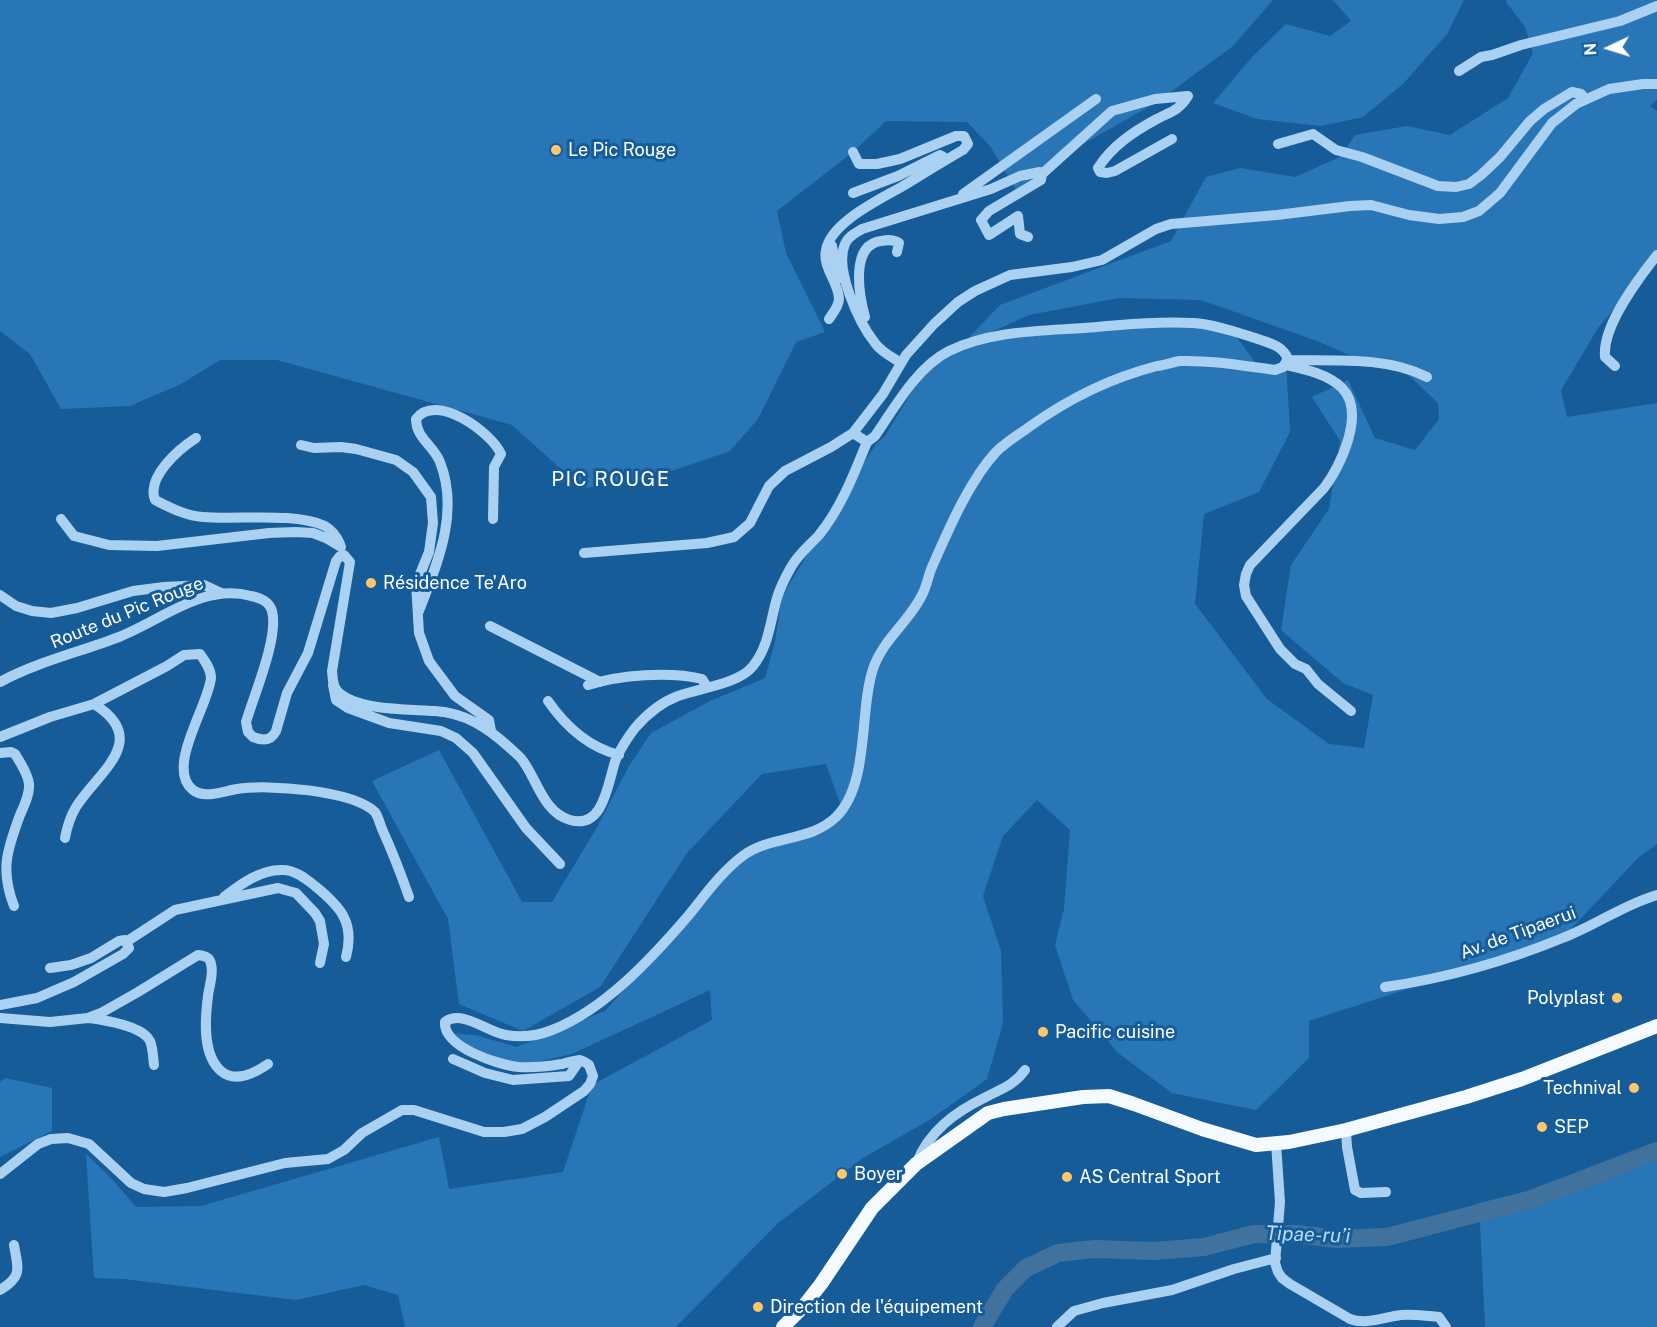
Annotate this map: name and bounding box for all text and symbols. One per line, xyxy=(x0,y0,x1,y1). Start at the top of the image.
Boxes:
north arrow xyxy=(1579,18,1639,78)
text: N xyxy=(1581,42,1600,56)
place label: Le Pic Rouge xyxy=(568,139,676,161)
marker: Le Pic Rouge xyxy=(549,143,563,157)
district label: PIC ROUGE xyxy=(551,468,671,492)
street label: Route du Pic Rouge xyxy=(47,572,207,654)
place label: Résidence Te'Aro xyxy=(383,572,527,594)
marker: Résidence Te'Aro xyxy=(364,576,378,590)
street label: Av. de Tipaerui xyxy=(1457,902,1579,964)
place label: Polyplast xyxy=(1527,987,1605,1009)
marker: Polyplast xyxy=(1610,991,1624,1005)
place label: Pacific cuisine xyxy=(1055,1021,1175,1043)
marker: Pacific cuisine xyxy=(1036,1025,1050,1039)
place label: Technival xyxy=(1543,1077,1622,1099)
marker: Technival xyxy=(1627,1081,1641,1095)
place label: SEP xyxy=(1554,1116,1589,1138)
marker: SEP xyxy=(1535,1120,1549,1134)
place label: Boyer xyxy=(854,1163,903,1185)
place label: AS Central Sport xyxy=(1079,1166,1221,1188)
marker: Boyer xyxy=(835,1167,849,1181)
marker: AS Central Sport xyxy=(1060,1170,1074,1184)
water label: Tipae-ru’i xyxy=(1265,1222,1351,1248)
place label: Direction de l'équipement xyxy=(770,1296,983,1318)
marker: Direction de l'équipement xyxy=(751,1300,765,1314)

